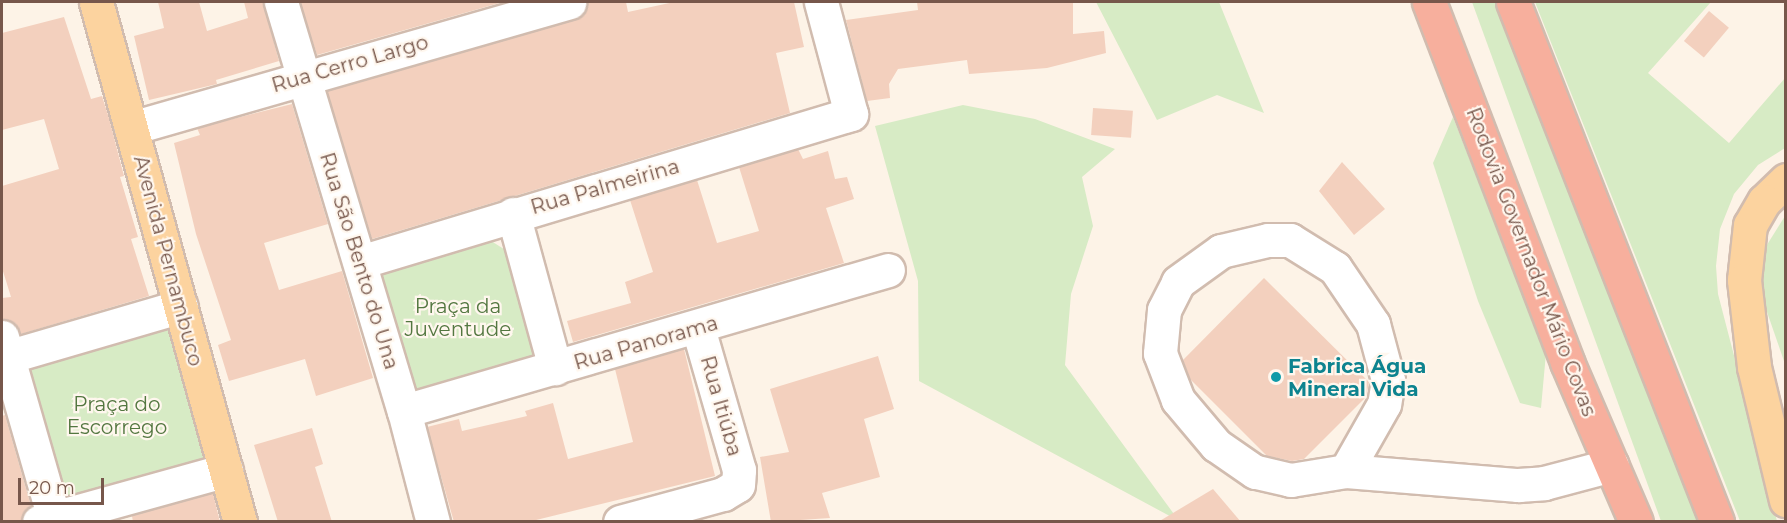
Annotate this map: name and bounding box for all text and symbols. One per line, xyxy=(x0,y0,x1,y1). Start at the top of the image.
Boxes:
street label: Rua Cerro Largo xyxy=(269,30,431,98)
street label: Rodovia Governador Mário Covas xyxy=(1461,104,1601,420)
street label: Rua São Bento do Una xyxy=(315,150,403,372)
street label: Avenida Pernambuco xyxy=(128,153,208,369)
street label: Rua Palmeirina xyxy=(528,154,682,220)
park label: Praça da Juventude xyxy=(405,294,511,341)
street label: Rua Panorama xyxy=(571,311,721,375)
street label: Rua Itiúba xyxy=(695,353,747,459)
place label: Fabrica Água Mineral Vida xyxy=(1288,354,1426,401)
marker: Fabrica Água Mineral Vida xyxy=(1269,370,1283,384)
park label: Praça do Escorrego xyxy=(67,393,167,440)
scale bar xyxy=(21,466,106,504)
text: 20 m xyxy=(29,477,75,499)

